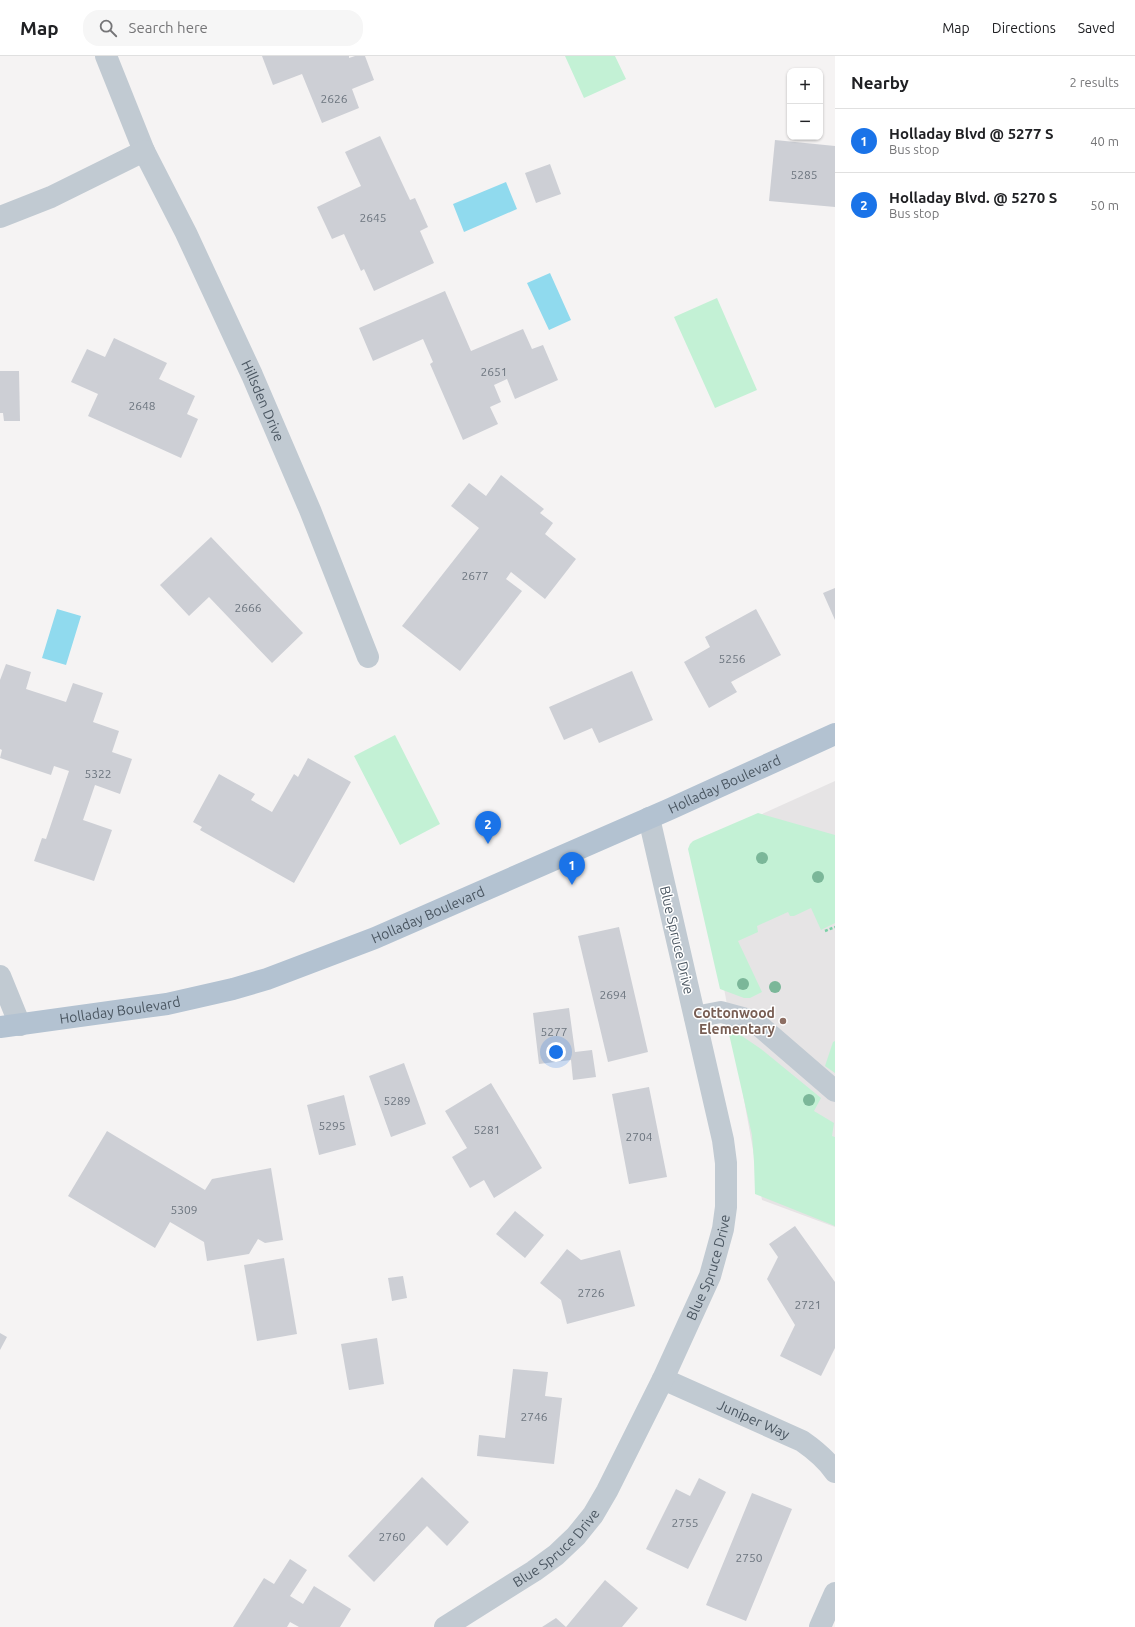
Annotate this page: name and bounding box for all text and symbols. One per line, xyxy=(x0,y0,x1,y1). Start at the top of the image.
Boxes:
search box xyxy=(83,10,363,46)
text: Map xyxy=(20,17,59,39)
icon: search xyxy=(97,17,119,39)
text: Search here xyxy=(129,19,208,36)
text: Map xyxy=(942,20,970,36)
text: Directions xyxy=(992,20,1056,36)
text: Saved xyxy=(1078,20,1115,36)
map controls xyxy=(787,68,823,140)
button: + xyxy=(787,68,823,104)
text: Nearby xyxy=(851,73,909,92)
text: 2 results xyxy=(1069,75,1119,89)
house number: 2626 xyxy=(320,92,348,105)
button: − xyxy=(787,104,823,140)
text: Holladay Blvd @ 5277 S xyxy=(889,125,1054,142)
text: 1 xyxy=(860,134,868,148)
text: 40 m xyxy=(1090,134,1119,148)
text: Bus stop xyxy=(889,142,939,156)
house number: 5285 xyxy=(790,168,818,181)
text: Holladay Blvd. @ 5270 S xyxy=(889,189,1057,206)
text: 2 xyxy=(860,198,868,212)
text: 50 m xyxy=(1090,198,1119,212)
text: Bus stop xyxy=(889,206,939,220)
house number: 2645 xyxy=(359,211,387,224)
street label: Hillsden Drive xyxy=(238,358,288,444)
house number: 2651 xyxy=(480,365,508,378)
house number: 2648 xyxy=(128,399,156,412)
house number: 2677 xyxy=(461,569,489,582)
house number: 2666 xyxy=(234,601,262,614)
house number: 5256 xyxy=(718,652,746,665)
street label: Holladay Boulevard xyxy=(666,752,783,817)
house number: 5322 xyxy=(84,767,112,780)
pin: 2 xyxy=(475,811,501,844)
pin: 1 xyxy=(559,852,585,885)
street label: Holladay Boulevard xyxy=(369,883,487,947)
street label: Blue Spruce Drive xyxy=(657,884,697,996)
house number: 2694 xyxy=(599,988,627,1001)
street label: Holladay Boulevard xyxy=(58,993,182,1027)
place label: Cottonwood Elementary xyxy=(693,1005,776,1037)
marker: Cottonwood Elementary xyxy=(778,1016,788,1026)
house number: 5277 xyxy=(540,1025,568,1038)
your location xyxy=(546,1042,566,1062)
house number: 5289 xyxy=(383,1094,411,1107)
house number: 5295 xyxy=(318,1119,346,1132)
house number: 5281 xyxy=(473,1123,501,1136)
house number: 2704 xyxy=(625,1130,653,1143)
house number: 5309 xyxy=(170,1203,198,1216)
street label: Blue Spruce Drive xyxy=(683,1214,733,1323)
house number: 2726 xyxy=(577,1286,605,1299)
house number: 2721 xyxy=(794,1298,822,1311)
street label: Juniper Way xyxy=(715,1396,792,1442)
house number: 2746 xyxy=(520,1410,548,1423)
street label: Blue Spruce Drive xyxy=(510,1506,603,1590)
house number: 2755 xyxy=(671,1516,699,1529)
house number: 2760 xyxy=(378,1530,406,1543)
house number: 2750 xyxy=(735,1551,763,1564)

